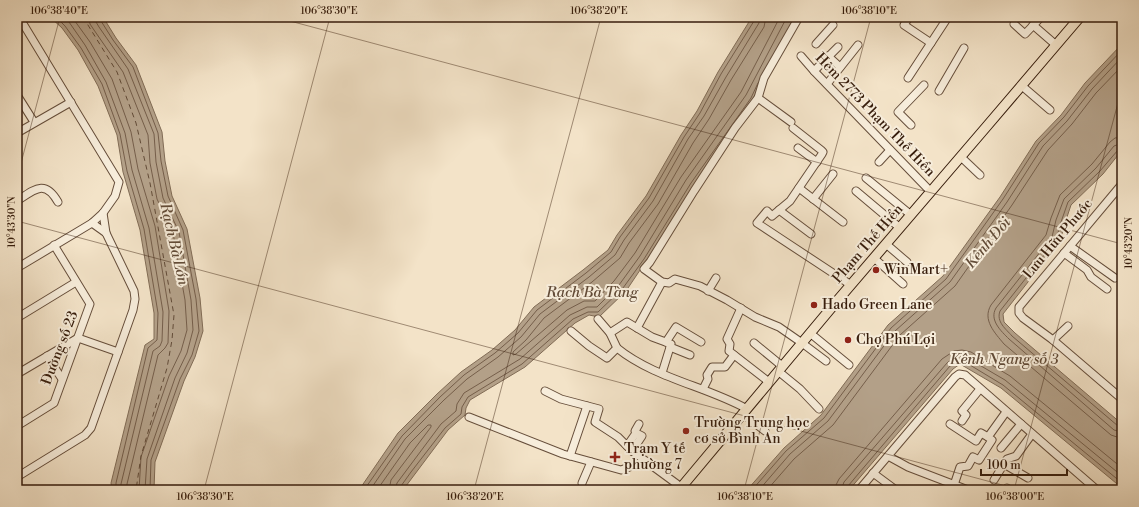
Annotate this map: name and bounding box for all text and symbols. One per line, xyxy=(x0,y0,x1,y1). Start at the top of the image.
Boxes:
text: 106°38'40"E xyxy=(30,5,88,17)
text: 106°38'30"E xyxy=(300,5,358,17)
text: 106°38'20"E xyxy=(570,5,628,17)
text: 106°38'10"E xyxy=(841,5,897,17)
street label: Hẻm 2773 Phạm Thế Hiển xyxy=(811,49,939,181)
street label: Lưu Hữu Phước xyxy=(1019,195,1097,283)
text: 10°43'30"N xyxy=(6,196,18,248)
water label: Rạch Bà Lớn xyxy=(155,200,193,288)
street label: Phạm Thế Hiển xyxy=(829,200,908,287)
water label: Kênh Đôi xyxy=(961,213,1015,273)
text: 10°43'20"N xyxy=(1123,217,1135,269)
place label: WinMart+ xyxy=(883,261,948,279)
marker: WinMart+ xyxy=(871,265,881,275)
water label: Rạch Bà Tàng xyxy=(545,283,639,302)
place label: Hado Green Lane xyxy=(822,296,932,314)
marker: Hado Green Lane xyxy=(809,300,819,310)
street label: Đường số 23 xyxy=(38,308,82,388)
place label: Chợ Phú Lợi xyxy=(856,331,936,349)
marker: Chợ Phú Lợi xyxy=(843,335,853,345)
water label: Kênh Ngang số 3 xyxy=(950,350,1059,369)
place label: Trường Trung học cơ sở Bình An xyxy=(694,414,809,448)
marker: Trường Trung học cơ sở Bình An xyxy=(681,426,691,436)
place label: Trạm Y tế phường 7 xyxy=(624,440,685,474)
marker: Trạm Y tế phường 7 xyxy=(609,451,621,463)
scale bar xyxy=(981,451,1067,477)
text: 100 m xyxy=(987,458,1021,473)
text: 106°38'30"E xyxy=(176,491,234,503)
text: 106°38'20"E xyxy=(446,491,504,503)
text: 106°38'10"E xyxy=(717,491,773,503)
text: 106°38'00"E xyxy=(986,491,1044,503)

